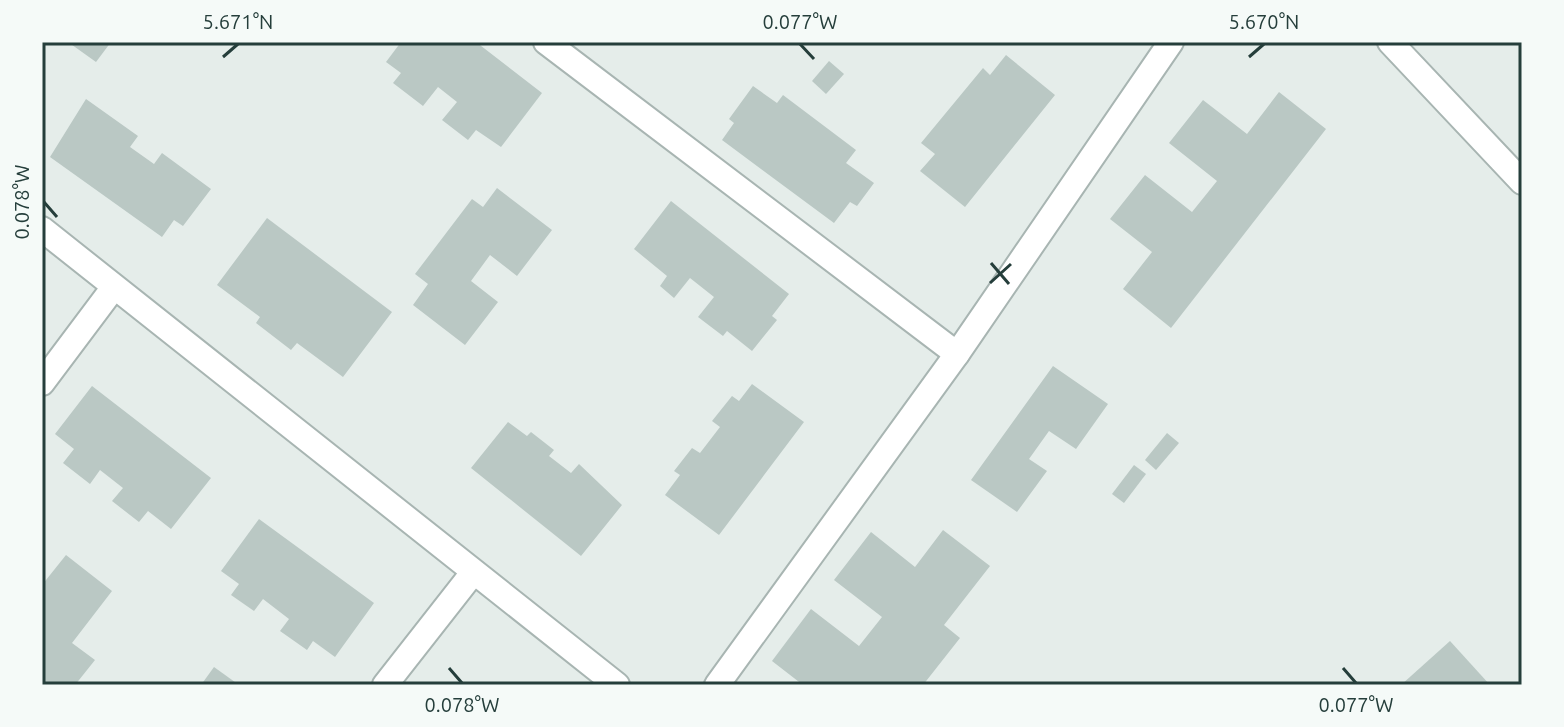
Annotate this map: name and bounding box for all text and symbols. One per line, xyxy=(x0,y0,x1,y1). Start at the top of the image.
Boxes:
text: 5.671°N xyxy=(203,10,273,33)
text: 0.077°W xyxy=(763,10,837,33)
text: 5.670°N xyxy=(1229,10,1299,33)
text: 0.078°W xyxy=(10,165,33,239)
text: 0.078°W xyxy=(425,693,499,716)
text: 0.077°W xyxy=(1319,693,1393,716)

